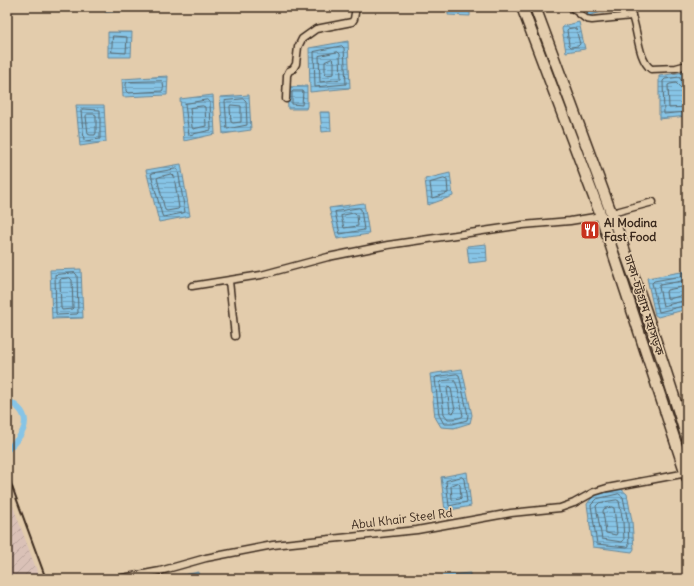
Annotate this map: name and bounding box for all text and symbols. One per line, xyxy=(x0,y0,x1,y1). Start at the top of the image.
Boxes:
place label: Al Modina Fast Food xyxy=(604,215,657,244)
restaurant icon: Al Modina Fast Food xyxy=(579,219,601,241)
street label: ঢাকা-চট্টগ্রাম মহাসড়ক xyxy=(621,251,668,358)
street label: Abul Khair Steel Rd xyxy=(350,505,453,532)

